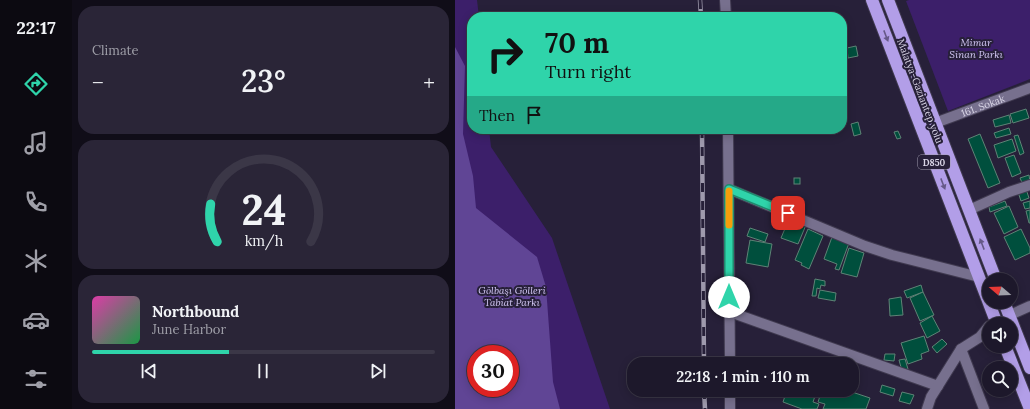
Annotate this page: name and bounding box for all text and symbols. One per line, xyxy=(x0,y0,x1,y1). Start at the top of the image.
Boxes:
text: 22:17 xyxy=(16,16,56,39)
text: 70 m xyxy=(545,25,609,61)
icon: right xyxy=(479,28,531,80)
one-way arrow xyxy=(883,31,889,43)
park label: Mimar Sinan Parkı xyxy=(949,36,1004,61)
street label: Malatya-Gaziantep yolu xyxy=(894,37,946,145)
text: Climate xyxy=(92,42,139,59)
text: Turn right xyxy=(545,60,631,83)
text: 23° xyxy=(241,62,286,100)
text: − xyxy=(92,68,104,96)
text: + xyxy=(423,68,435,96)
icon: directions xyxy=(22,70,50,98)
street label: 161. Sokak xyxy=(959,91,1007,119)
icon: arrive xyxy=(523,104,545,126)
text: Then xyxy=(479,106,515,125)
icon: music xyxy=(22,129,50,157)
road number: D850 xyxy=(918,155,950,169)
one-way arrow xyxy=(940,178,946,190)
text: 24 xyxy=(241,183,286,236)
icon: phone xyxy=(22,188,50,216)
pin xyxy=(771,196,805,230)
icon: arrive xyxy=(777,202,799,224)
text: km/h xyxy=(244,232,283,251)
one-way arrow xyxy=(978,237,984,249)
icon: climate xyxy=(22,247,50,275)
north arrow xyxy=(982,273,1018,309)
map controls xyxy=(982,273,1018,397)
position arrow xyxy=(708,276,750,318)
park label: Gölbaşı Gölleri Tabiat Parkı xyxy=(478,284,546,309)
text: Northbound xyxy=(152,302,239,321)
icon: car xyxy=(22,306,50,334)
button: sound xyxy=(982,317,1018,353)
text: June Harbor xyxy=(152,321,226,338)
speed limit sign: 30 xyxy=(467,345,519,397)
icon: previous xyxy=(138,360,160,382)
icon: pause xyxy=(252,360,274,382)
icon: next xyxy=(367,360,389,382)
button: search xyxy=(982,361,1018,397)
icon: filters xyxy=(22,365,50,393)
text: 22:18 · 1 min · 110 m xyxy=(676,367,810,386)

